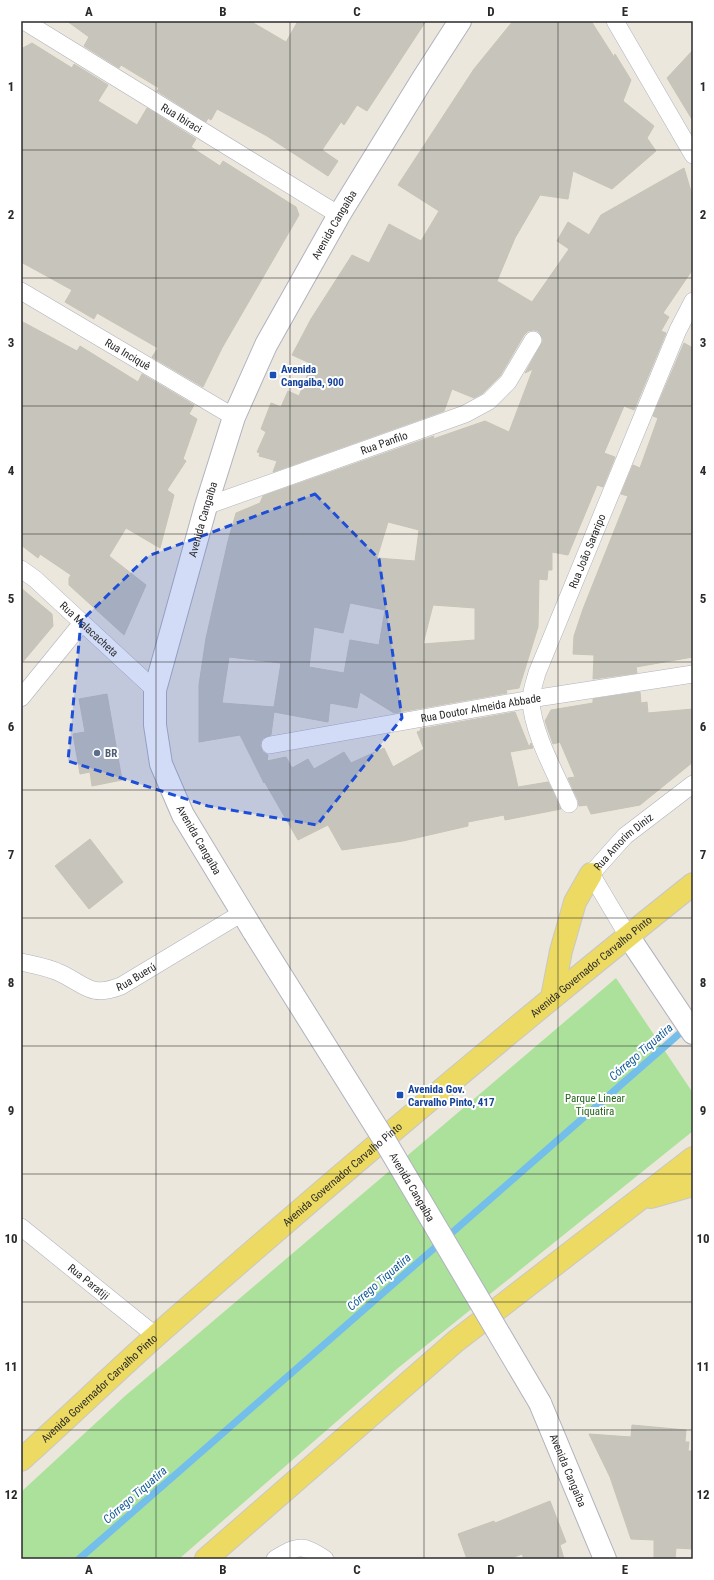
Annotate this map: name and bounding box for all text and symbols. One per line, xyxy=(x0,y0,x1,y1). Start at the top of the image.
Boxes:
text: A xyxy=(85,4,93,19)
text: B xyxy=(219,4,227,19)
text: C xyxy=(353,4,361,19)
text: D xyxy=(487,4,495,19)
text: E xyxy=(622,4,629,19)
text: 1 xyxy=(8,79,14,94)
text: 1 xyxy=(700,79,706,94)
street label: Rua Ibiraci xyxy=(158,101,204,136)
street label: Avenida Cangaíba xyxy=(309,188,360,262)
text: 2 xyxy=(8,207,15,222)
text: 2 xyxy=(700,207,707,222)
text: 3 xyxy=(8,335,14,350)
text: 3 xyxy=(700,335,706,350)
street label: Rua Inciquê xyxy=(102,336,153,373)
place label: Avenida Cangaiba, 900 xyxy=(281,363,344,389)
marker: Avenida Cangaiba, 900 xyxy=(268,370,278,380)
street label: Rua Panfilo xyxy=(359,429,410,458)
text: 4 xyxy=(8,463,15,478)
text: 4 xyxy=(700,463,707,478)
street label: Avenida Cangaíba xyxy=(186,480,220,559)
street label: Rua João Sararipo xyxy=(566,512,609,590)
text: 5 xyxy=(8,591,15,606)
text: 5 xyxy=(700,591,707,606)
street label: Rua Malacacheta xyxy=(57,599,121,660)
street label: Rua Doutor Almeida Abbade xyxy=(420,692,542,725)
text: 6 xyxy=(8,719,15,734)
text: 6 xyxy=(700,719,707,734)
place label: BR xyxy=(105,747,117,760)
marker: BR xyxy=(92,748,102,758)
street label: Avenida Cangaíba xyxy=(173,803,224,877)
street label: Rua Amorim Diniz xyxy=(591,811,656,873)
text: 7 xyxy=(8,847,15,862)
text: 7 xyxy=(700,847,707,862)
street label: Avenida Governador Carvalho Pinto xyxy=(528,913,655,1020)
street label: Rua Buerú xyxy=(114,960,159,994)
text: 8 xyxy=(8,975,14,990)
text: 8 xyxy=(700,975,706,990)
water label: Córrego Tiquatira xyxy=(606,1021,676,1083)
place label: Avenida Gov. Carvalho Pinto, 417 xyxy=(408,1083,495,1109)
marker: Avenida Gov. Carvalho Pinto, 417 xyxy=(395,1090,405,1100)
park label: Parque Linear Tiquatira xyxy=(565,1092,626,1118)
text: 9 xyxy=(8,1103,14,1118)
text: 9 xyxy=(700,1103,706,1118)
street label: Avenida Governador Carvalho Pinto xyxy=(280,1120,405,1229)
street label: Avenida Cangaíba xyxy=(386,1150,437,1224)
text: 10 xyxy=(4,1231,18,1246)
text: 10 xyxy=(696,1231,710,1246)
water label: Córrego Tiquatira xyxy=(344,1251,414,1313)
street label: Rua Paratiji xyxy=(65,1261,112,1303)
street label: Avenida Governador Carvalho Pinto xyxy=(39,1332,160,1445)
text: 11 xyxy=(4,1359,18,1374)
text: 11 xyxy=(696,1359,710,1374)
street label: Avenida Cangaíba xyxy=(547,1432,589,1509)
water label: Córrego Tiquatira xyxy=(100,1464,170,1526)
text: 12 xyxy=(4,1487,18,1502)
text: 12 xyxy=(696,1487,710,1502)
text: A xyxy=(85,1562,93,1577)
text: B xyxy=(219,1562,227,1577)
text: C xyxy=(353,1562,361,1577)
text: D xyxy=(487,1562,495,1577)
text: E xyxy=(622,1562,629,1577)

